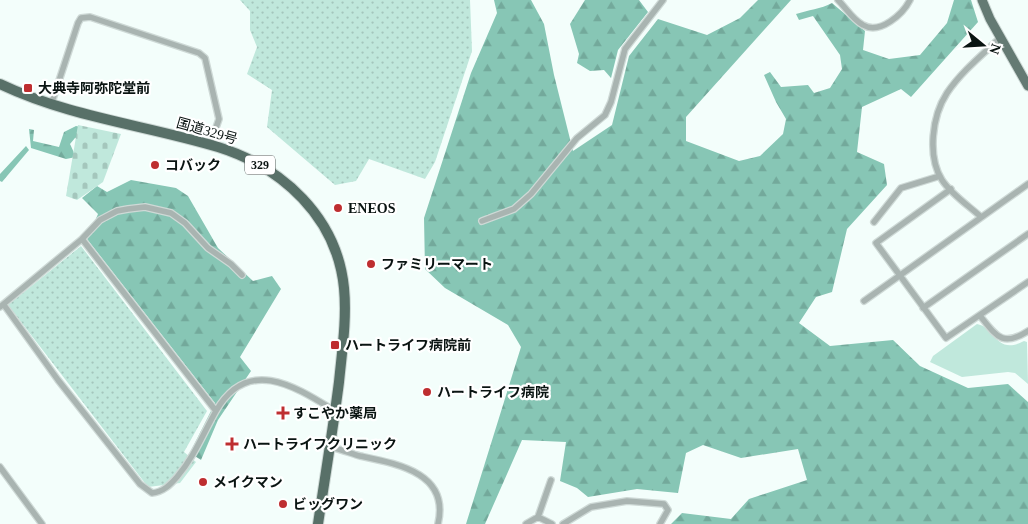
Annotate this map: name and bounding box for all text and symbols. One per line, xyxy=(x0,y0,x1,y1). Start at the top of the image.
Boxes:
north arrow xyxy=(958,20,1008,70)
text: N xyxy=(986,42,1004,56)
place label: 大典寺阿弥陀堂前 xyxy=(38,80,150,96)
marker: 大典寺阿弥陀堂前 xyxy=(22,82,34,94)
street label: 国道329号 xyxy=(175,115,239,147)
road number: 329 xyxy=(245,156,275,174)
place label: コバック xyxy=(165,158,221,173)
marker: コバック xyxy=(149,159,161,171)
place label: ENEOS xyxy=(348,201,396,216)
marker: ENEOS xyxy=(332,202,344,214)
place label: ファミリーマート xyxy=(381,257,493,272)
marker: ファミリーマート xyxy=(365,258,377,270)
place label: ハートライフ病院前 xyxy=(345,337,471,353)
marker: ハートライフ病院前 xyxy=(329,339,341,351)
place label: ハートライフ病院 xyxy=(437,385,549,400)
marker: ハートライフ病院 xyxy=(421,386,433,398)
place label: すこやか薬局 xyxy=(293,406,377,421)
marker: すこやか薬局 xyxy=(277,407,289,419)
marker: ハートライフクリニック xyxy=(225,437,239,451)
place label: ハートライフクリニック xyxy=(243,437,397,452)
place label: メイクマン xyxy=(213,475,283,490)
marker: メイクマン xyxy=(197,476,209,488)
place label: ビッグワン xyxy=(293,496,363,512)
marker: ビッグワン xyxy=(277,498,289,510)

